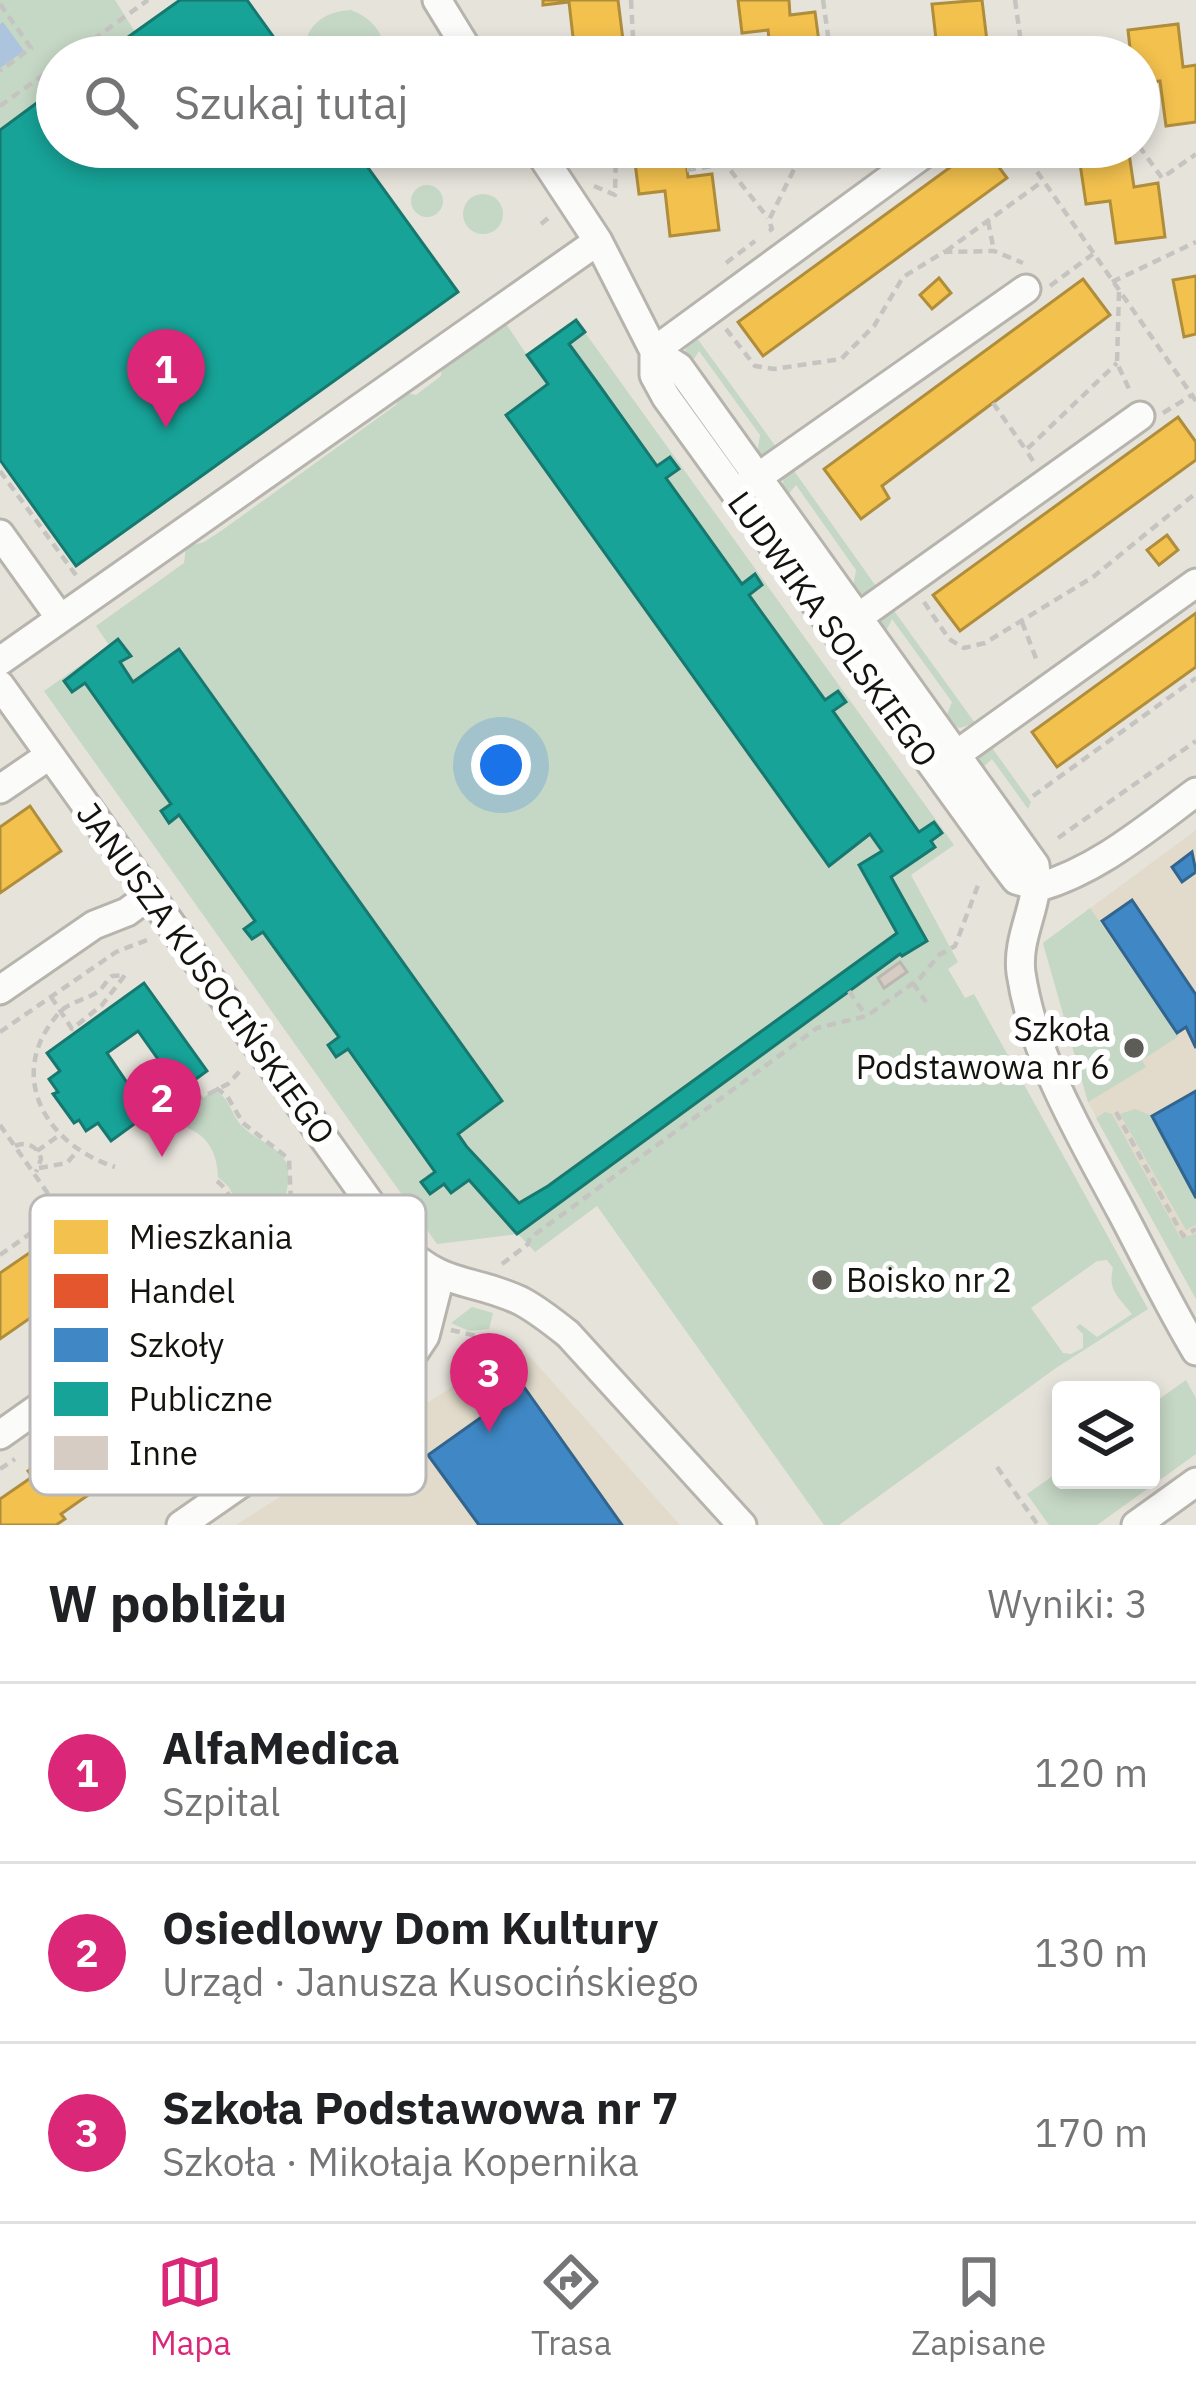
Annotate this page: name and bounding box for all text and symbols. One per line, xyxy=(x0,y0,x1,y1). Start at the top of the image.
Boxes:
search box xyxy=(36,36,1160,168)
icon: search xyxy=(78,69,144,135)
text: Szukaj tutaj xyxy=(174,73,408,131)
pin: 1 xyxy=(127,329,205,428)
street label: LUDWIKA SOLSKIEGO xyxy=(719,482,948,775)
your location xyxy=(471,735,531,795)
street label: JANUSZA KUSOCIŃSKIEGO xyxy=(68,793,345,1152)
place label: Szkoła Podstawowa nr 6 xyxy=(856,1007,1110,1088)
marker: Szkoła Podstawowa nr 6 xyxy=(1121,1035,1147,1061)
pin: 2 xyxy=(123,1058,201,1157)
legend xyxy=(30,1195,426,1495)
text: Mieszkania xyxy=(129,1215,293,1258)
place label: Boisko nr 2 xyxy=(846,1258,1012,1301)
marker: Boisko nr 2 xyxy=(809,1267,835,1293)
text: Handel xyxy=(129,1269,235,1312)
text: Szkoły xyxy=(129,1323,224,1366)
pin: 3 xyxy=(450,1333,528,1432)
text: Publiczne xyxy=(129,1377,273,1420)
map controls xyxy=(1052,1381,1160,1489)
button: layers xyxy=(1052,1381,1160,1489)
text: Inne xyxy=(129,1431,198,1474)
text: W pobliżu xyxy=(48,1570,287,1636)
text: Wyniki: 3 xyxy=(988,1578,1148,1629)
text: AlfaMedica xyxy=(162,1718,400,1776)
text: 1 xyxy=(75,1747,99,1798)
text: 120 m xyxy=(1035,1747,1148,1798)
text: Szpital xyxy=(162,1776,280,1827)
text: Osiedlowy Dom Kultury xyxy=(162,1898,658,1956)
text: 2 xyxy=(75,1927,99,1978)
text: 130 m xyxy=(1035,1927,1148,1978)
text: Urząd · Janusza Kusocińskiego xyxy=(162,1956,699,2007)
text: Szkoła Podstawowa nr 7 xyxy=(162,2078,679,2136)
text: 3 xyxy=(75,2107,99,2158)
text: 170 m xyxy=(1035,2107,1148,2158)
text: Szkoła · Mikołaja Kopernika xyxy=(162,2136,639,2187)
tab: Mapa xyxy=(150,2249,231,2364)
tab: Trasa xyxy=(531,2249,612,2364)
tab: Zapisane xyxy=(911,2249,1046,2364)

